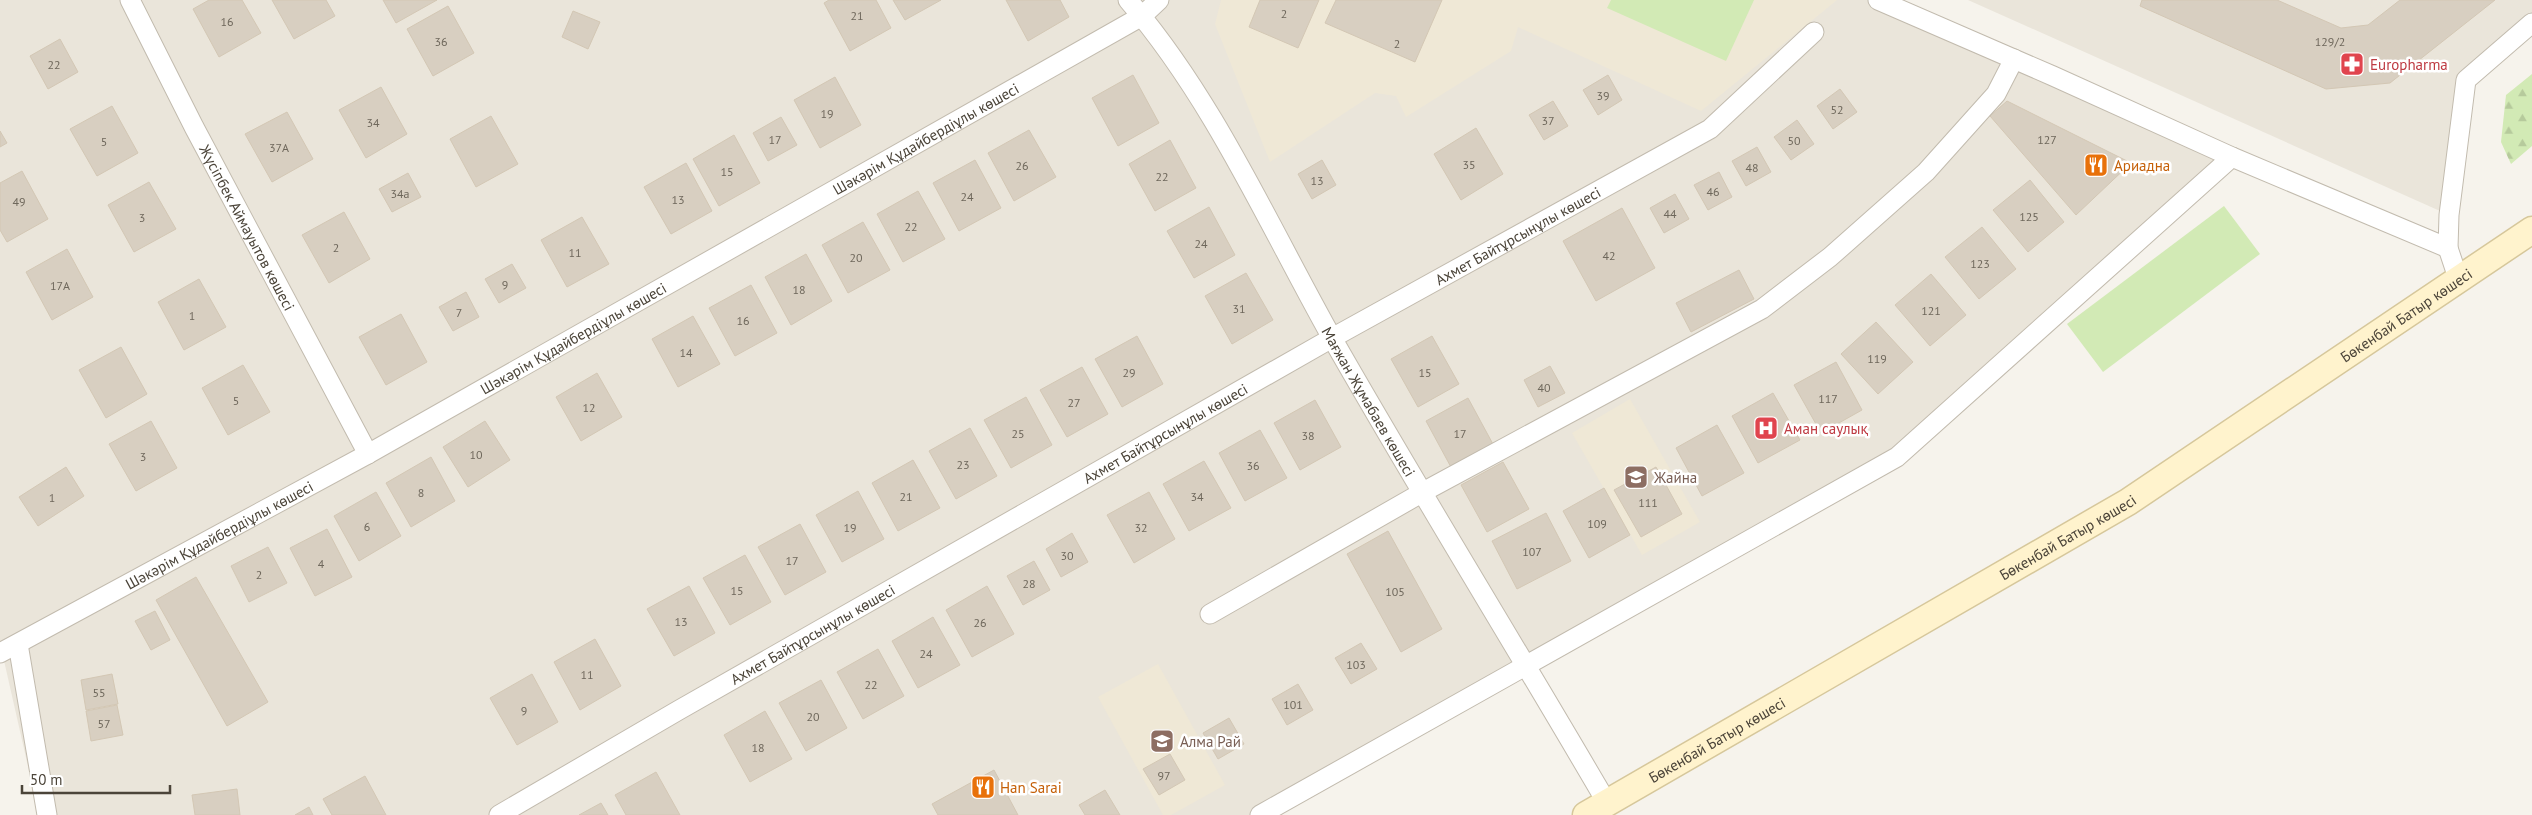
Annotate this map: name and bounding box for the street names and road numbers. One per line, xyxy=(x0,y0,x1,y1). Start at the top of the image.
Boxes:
street label: Шәкәрім Құдайбердіұлы көшесі xyxy=(829,78,1022,199)
street label: Жүсіпбек Аймауытов көшесі xyxy=(195,140,299,314)
street label: Ахмет Байтұрсынұлы көшесі xyxy=(1432,182,1604,289)
street label: Бөкенбай Батыр көшесі xyxy=(2336,264,2476,366)
street label: Шәкәрім Құдайбердіұлы көшесі xyxy=(477,278,669,398)
street label: Мағжан Жұмабаев көшесі xyxy=(1318,323,1420,480)
street label: Ахмет Байтұрсынұлы көшесі xyxy=(1080,379,1251,487)
street label: Шәкәрім Құдайбердіұлы көшесі xyxy=(122,476,316,593)
street label: Бөкенбай Батыр көшесі xyxy=(1996,490,2140,584)
street label: Ахмет Байтұрсынұлы көшесі xyxy=(727,580,898,688)
street label: Бөкенбай Батыр көшесі xyxy=(1645,693,1789,786)

